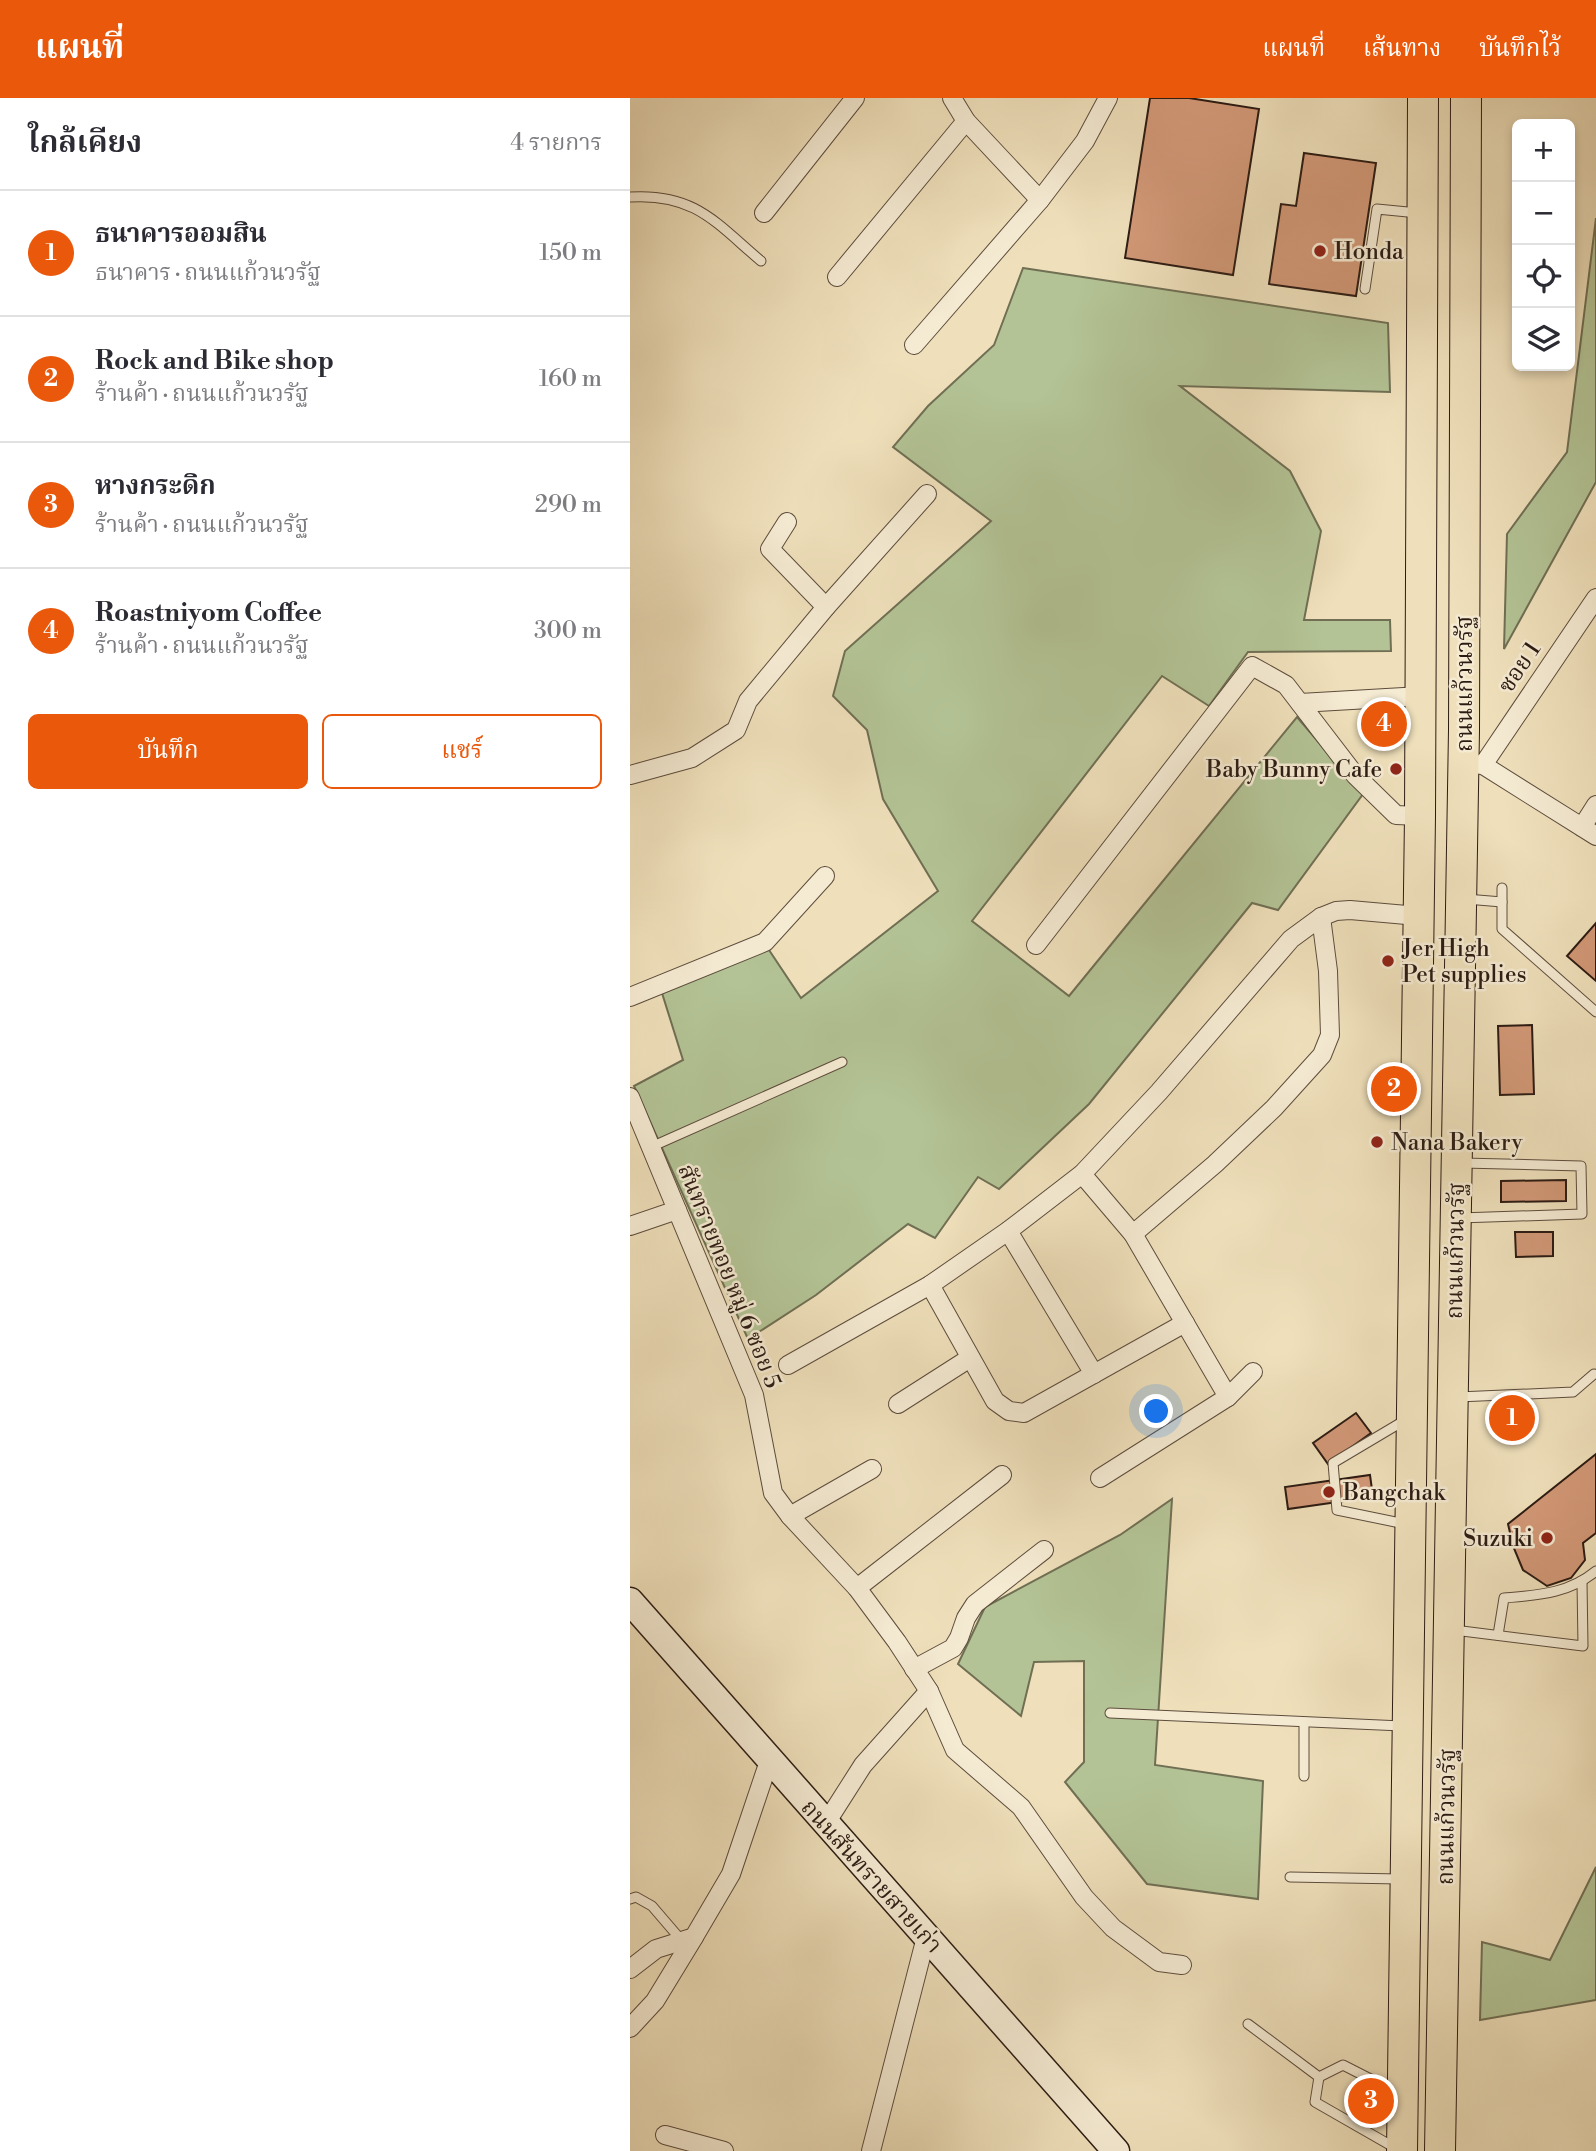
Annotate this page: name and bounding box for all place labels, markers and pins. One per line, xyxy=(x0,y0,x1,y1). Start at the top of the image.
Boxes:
place label: Honda xyxy=(1334,238,1404,266)
marker: Honda xyxy=(1312,243,1328,259)
pin: 4 xyxy=(1361,698,1407,750)
place label: Baby Bunny Cafe xyxy=(1205,756,1382,784)
marker: Baby Bunny Cafe xyxy=(1388,761,1404,777)
place label: Jer High Pet supplies xyxy=(1401,935,1527,989)
marker: Jer High Pet supplies xyxy=(1380,953,1396,969)
pin: 2 xyxy=(1371,1063,1417,1115)
place label: Nana Bakery xyxy=(1391,1129,1523,1157)
marker: Nana Bakery xyxy=(1369,1134,1385,1150)
pin: 1 xyxy=(1489,1392,1535,1444)
place label: Bangchak xyxy=(1342,1479,1446,1507)
marker: Bangchak xyxy=(1321,1484,1337,1500)
place label: Suzuki xyxy=(1463,1525,1533,1553)
marker: Suzuki xyxy=(1539,1530,1555,1546)
pin: 3 xyxy=(1348,2075,1394,2127)

